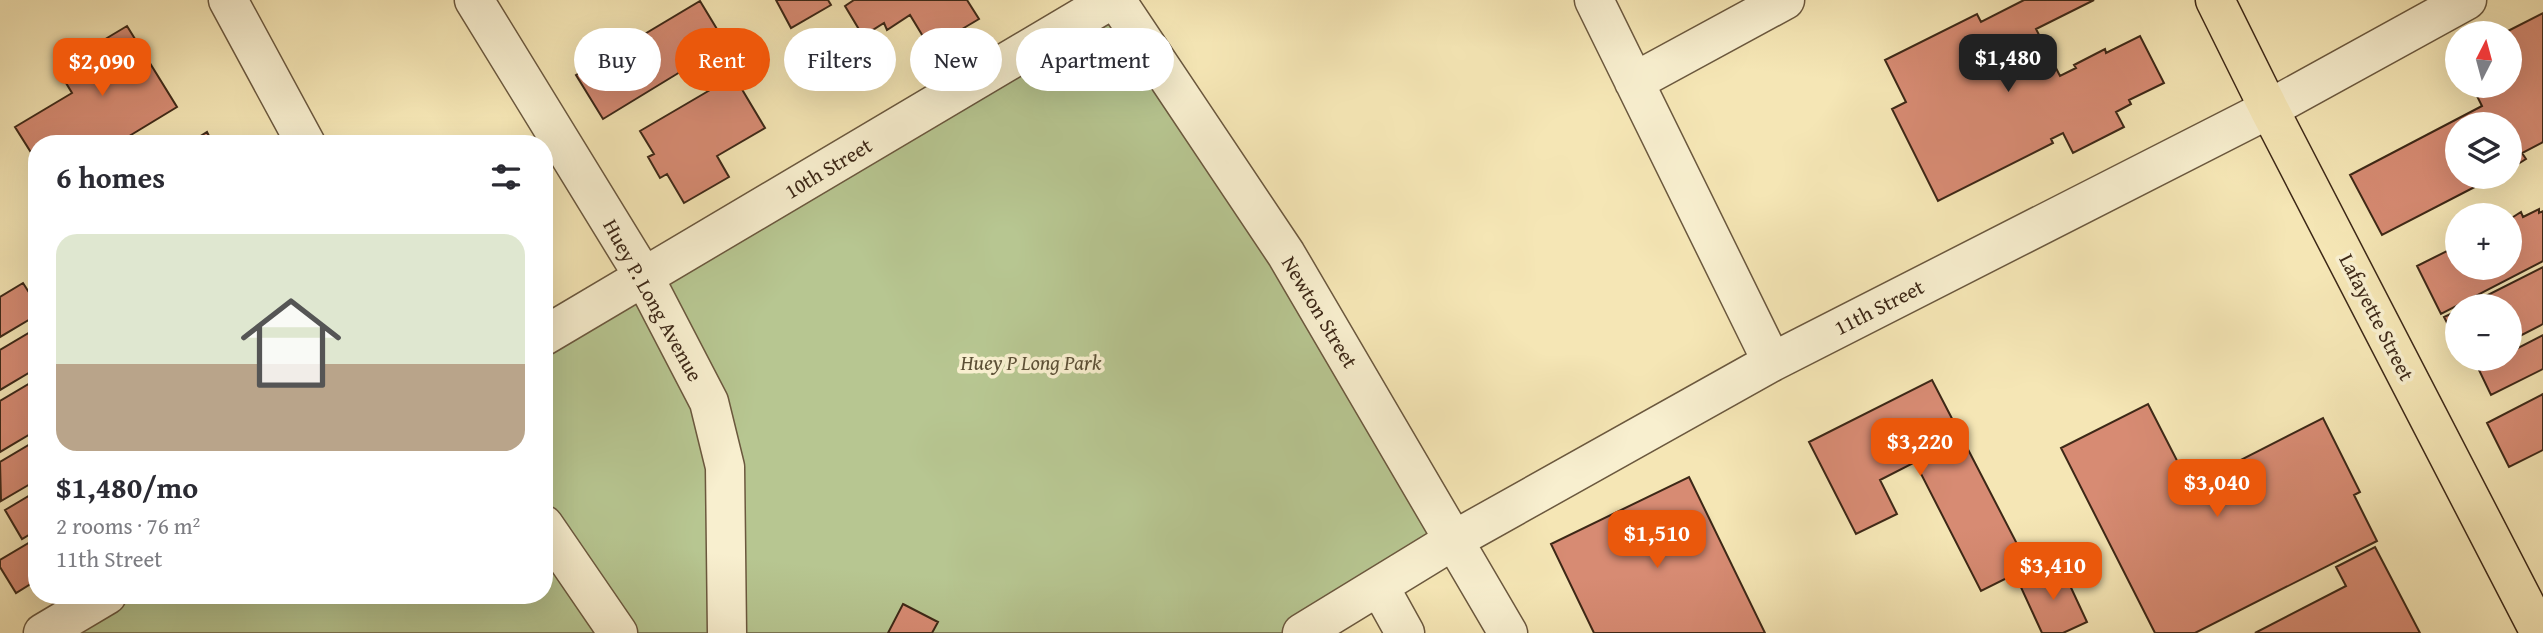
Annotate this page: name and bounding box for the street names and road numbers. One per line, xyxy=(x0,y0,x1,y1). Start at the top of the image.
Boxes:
street label: 10th Street xyxy=(778,129,878,206)
street label: Huey P. Long Avenue xyxy=(595,213,711,387)
street label: Lafayette Street xyxy=(2332,248,2423,387)
street label: Newton Street xyxy=(1274,250,1366,375)
street label: 11th Street xyxy=(1829,271,1930,343)

